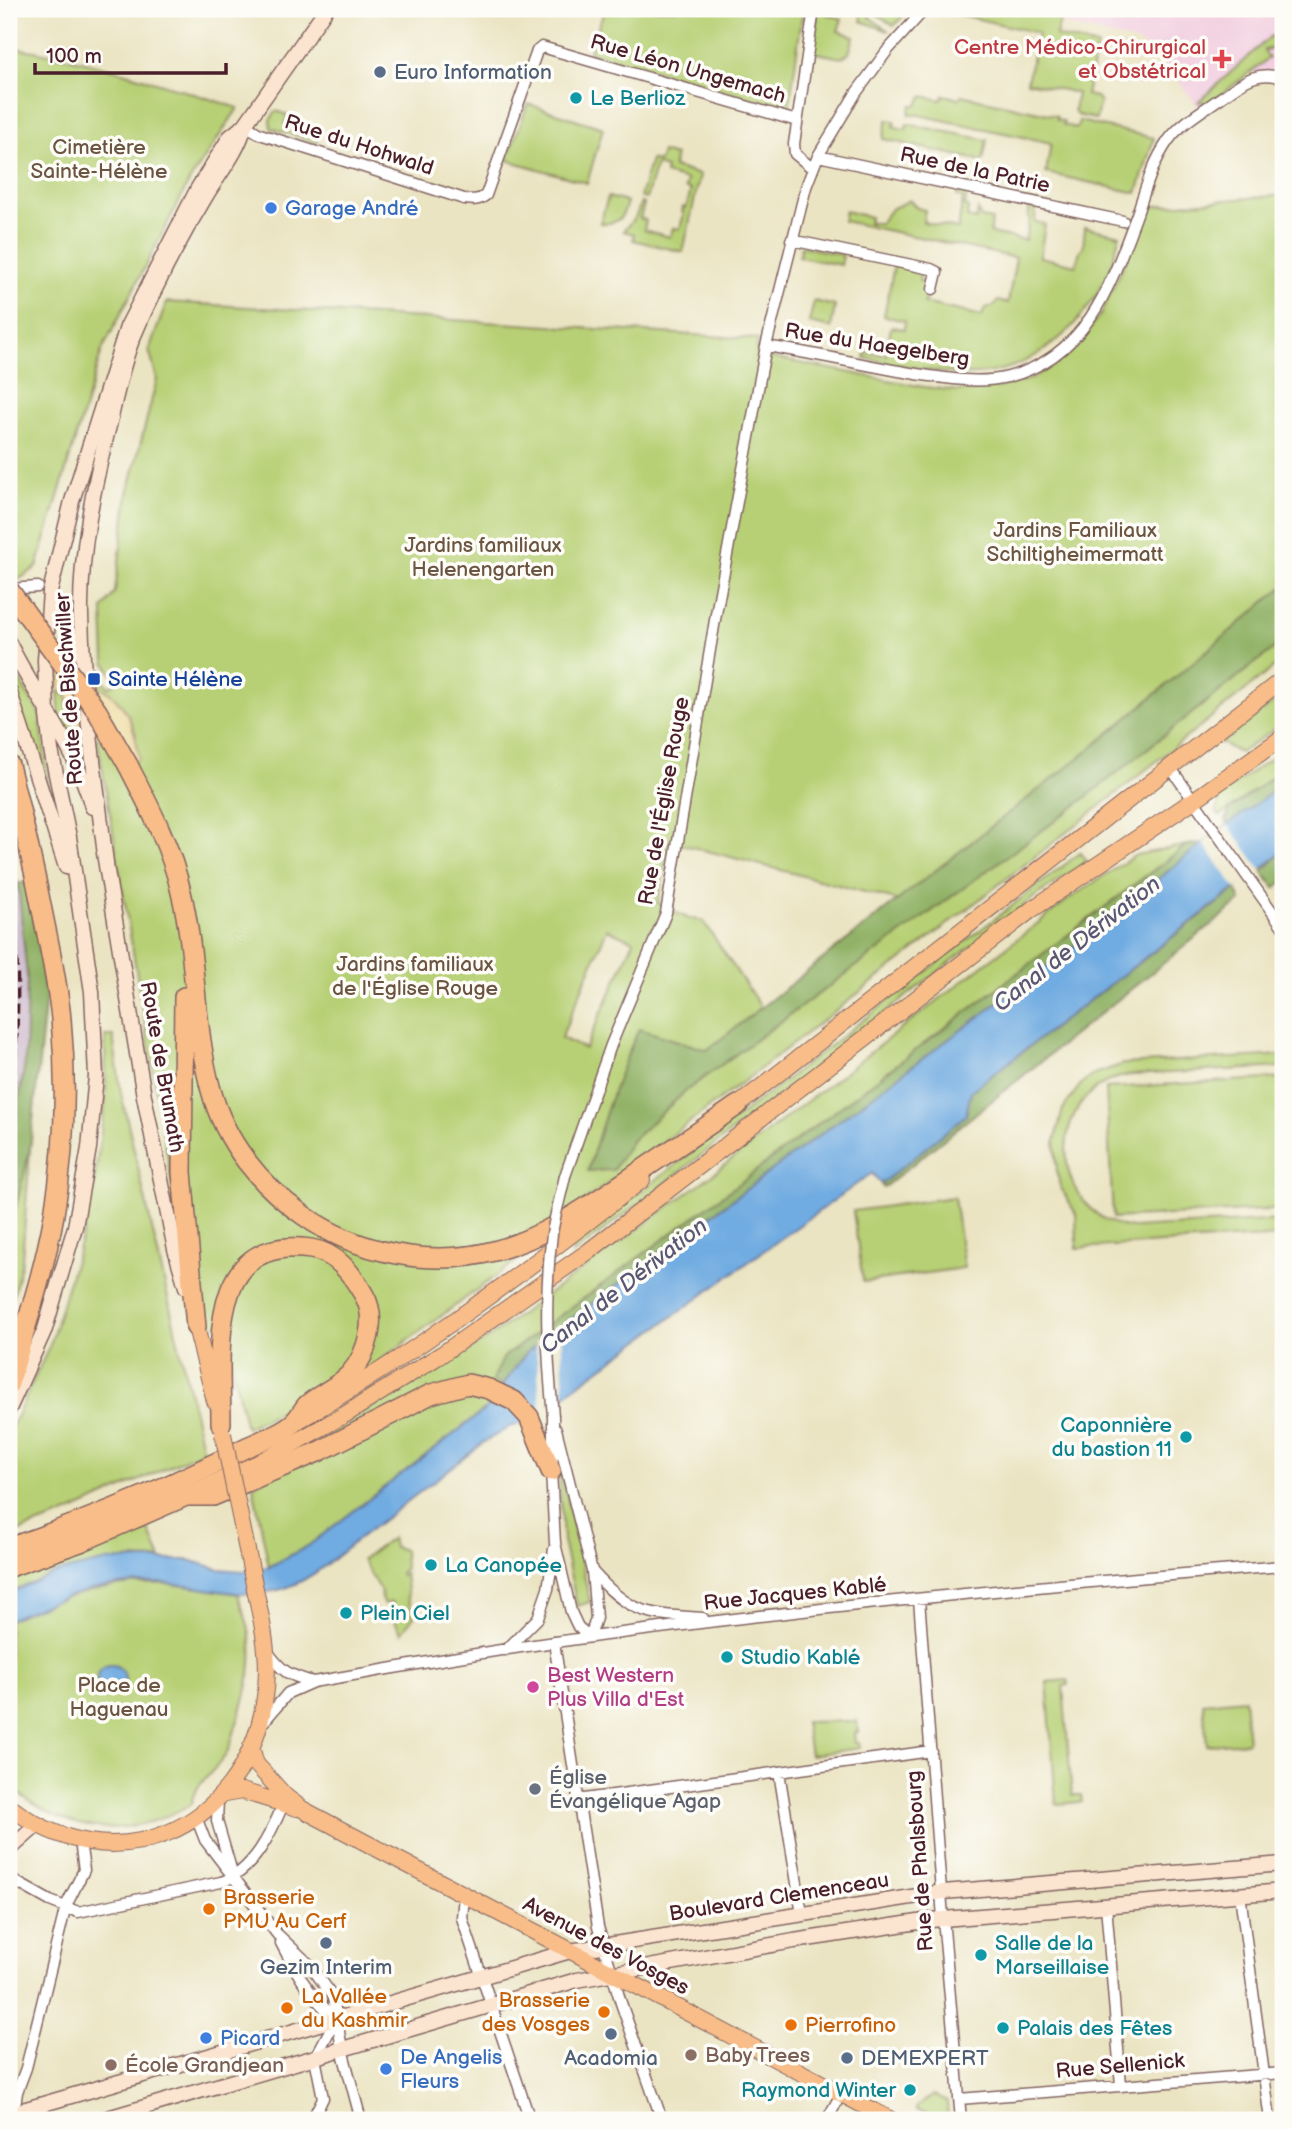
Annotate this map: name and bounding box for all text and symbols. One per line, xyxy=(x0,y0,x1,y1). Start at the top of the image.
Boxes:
street label: Rue Léon Ungemach xyxy=(587,29,789,109)
scale bar xyxy=(35,32,226,76)
place label: Centre Médico-Chirurgical et Obstétrical xyxy=(954,35,1206,84)
text: 100 m xyxy=(46,44,102,69)
marker: Centre Médico-Chirurgical et Obstétrical xyxy=(1212,49,1232,69)
place label: Euro Information xyxy=(394,60,552,85)
marker: Euro Information xyxy=(372,64,388,80)
place label: Le Berlioz xyxy=(590,86,686,111)
marker: Le Berlioz xyxy=(568,90,584,106)
street label: Rue du Hohwald xyxy=(281,109,437,181)
park label: Cimetière Sainte-Hélène xyxy=(31,135,167,184)
street label: Rue de la Patrie xyxy=(898,142,1052,198)
place label: Garage André xyxy=(285,196,419,221)
marker: Garage André xyxy=(263,200,279,216)
street label: Rue du Haegelberg xyxy=(783,318,971,372)
park label: Jardins Familiaux Schiltigheimermatt xyxy=(986,518,1164,567)
park label: Jardins familiaux Helenengarten xyxy=(404,533,562,582)
street label: Route de Bischwiller xyxy=(50,591,88,786)
place label: Sainte Hélène xyxy=(108,667,243,692)
marker: Sainte Hélène xyxy=(86,671,102,687)
street label: Rue de l'Église Rouge xyxy=(633,695,695,907)
water label: Canal de Dérivation xyxy=(988,870,1166,1018)
park label: Jardins familiaux de l'Église Rouge xyxy=(332,952,498,1001)
street label: Route de Brumath xyxy=(135,979,189,1155)
water label: Canal de Dérivation xyxy=(535,1212,713,1360)
place label: Caponnière du bastion 11 xyxy=(1051,1413,1172,1462)
marker: Caponnière du bastion 11 xyxy=(1178,1429,1194,1445)
place label: La Canopée xyxy=(445,1553,562,1578)
marker: La Canopée xyxy=(423,1557,439,1573)
street label: Rue Jacques Kablé xyxy=(702,1572,888,1616)
place label: Plein Ciel xyxy=(360,1601,450,1626)
marker: Plein Ciel xyxy=(338,1605,354,1621)
place label: Studio Kablé xyxy=(741,1645,861,1670)
marker: Studio Kablé xyxy=(719,1649,735,1665)
place label: Best Western Plus Villa d'Est xyxy=(547,1663,685,1712)
park label: Place de Haguenau xyxy=(70,1673,168,1722)
marker: Best Western Plus Villa d'Est xyxy=(525,1679,541,1695)
place label: Église Évangélique Agap xyxy=(549,1765,721,1814)
street label: Rue de Phalsbourg xyxy=(901,1770,939,1952)
marker: Église Évangélique Agap xyxy=(527,1781,543,1797)
street label: Boulevard Clemenceau xyxy=(667,1867,891,1927)
place label: Brasserie PMU Au Cerf xyxy=(223,1885,347,1934)
street label: Avenue des Vosges xyxy=(519,1892,693,2000)
marker: Brasserie PMU Au Cerf xyxy=(201,1901,217,1917)
place label: Salle de la Marseillaise xyxy=(995,1931,1109,1980)
marker: Gezim Interim xyxy=(318,1935,334,1951)
marker: Salle de la Marseillaise xyxy=(973,1947,989,1963)
place label: Gezim Interim xyxy=(260,1955,392,1980)
place label: La Vallée du Kashmir xyxy=(301,1984,408,2033)
place label: Brasserie des Vosges xyxy=(481,1988,590,2037)
marker: La Vallée du Kashmir xyxy=(279,2000,295,2016)
marker: Brasserie des Vosges xyxy=(596,2004,612,2020)
place label: Pierrofino xyxy=(805,2013,896,2038)
place label: Palais des Fêtes xyxy=(1017,2016,1172,2041)
marker: Pierrofino xyxy=(783,2017,799,2033)
marker: Palais des Fêtes xyxy=(995,2020,1011,2036)
place label: Picard xyxy=(220,2026,280,2051)
marker: Acadomia xyxy=(603,2026,619,2042)
marker: Picard xyxy=(198,2030,214,2046)
place label: Baby Trees xyxy=(705,2043,810,2068)
place label: De Angelis Fleurs xyxy=(400,2045,502,2094)
place label: Acadomia xyxy=(564,2046,658,2071)
place label: DEMEXPERT xyxy=(861,2046,989,2071)
marker: Baby Trees xyxy=(683,2047,699,2063)
street label: Rue Sellenick xyxy=(1054,2048,1186,2084)
marker: DEMEXPERT xyxy=(839,2050,855,2066)
place label: École Grandjean xyxy=(125,2053,284,2078)
marker: École Grandjean xyxy=(103,2057,119,2073)
marker: De Angelis Fleurs xyxy=(378,2061,394,2077)
place label: Raymond Winter xyxy=(741,2078,896,2103)
marker: Raymond Winter xyxy=(902,2082,918,2098)

